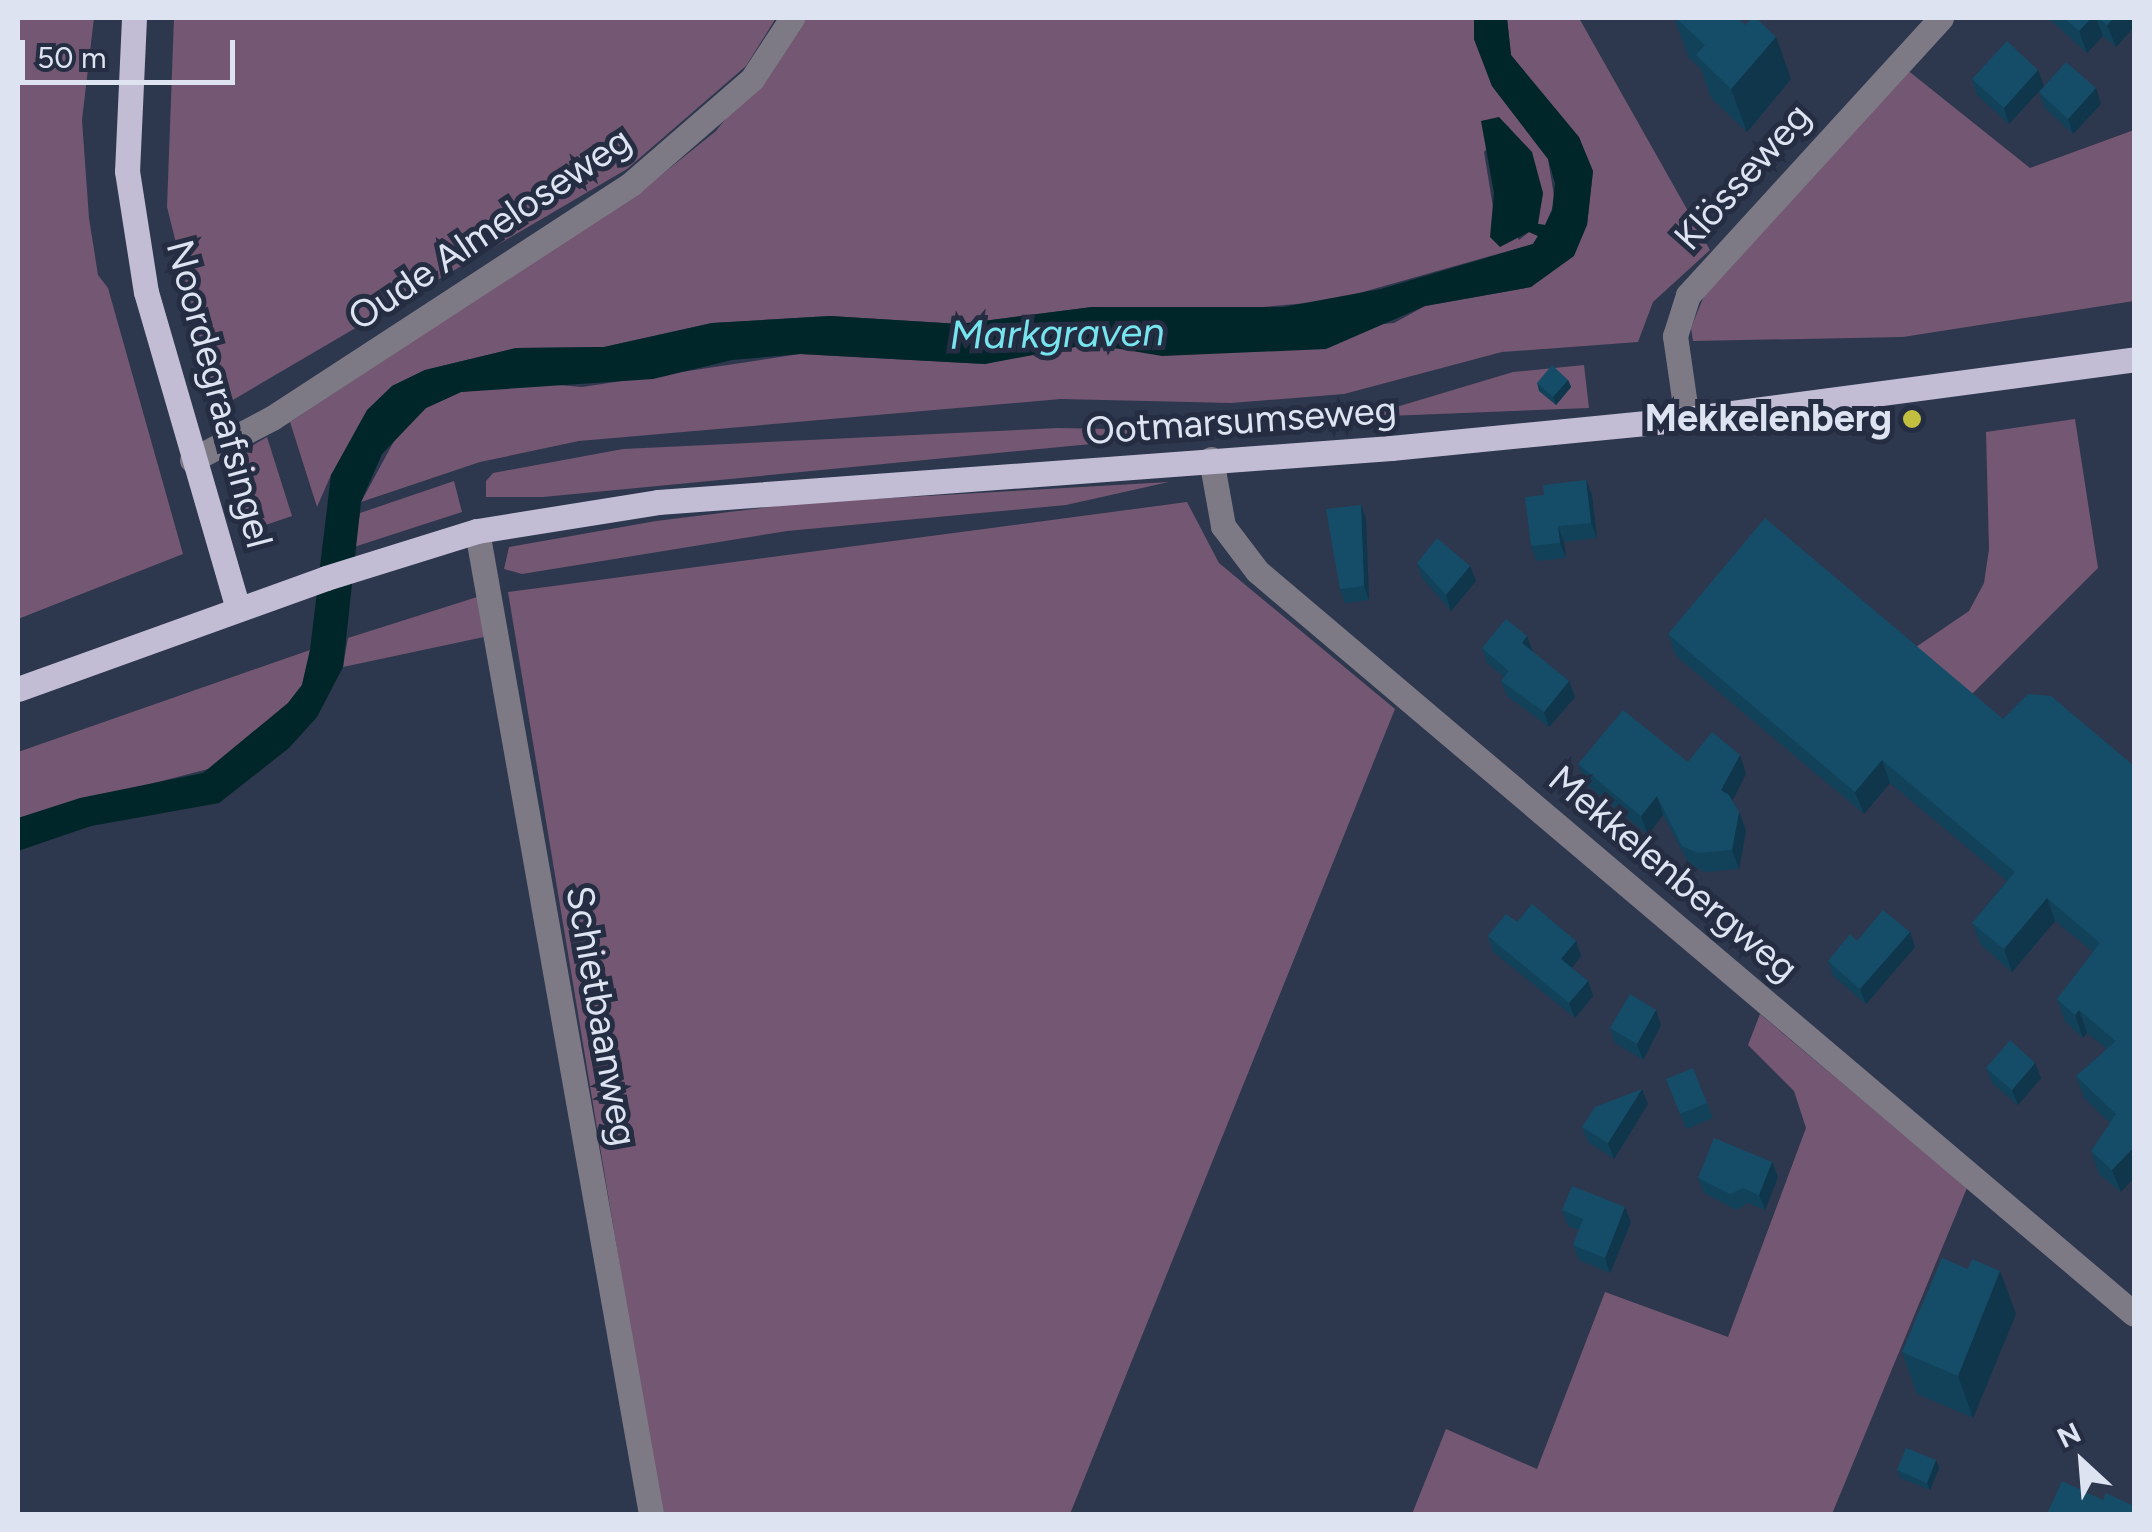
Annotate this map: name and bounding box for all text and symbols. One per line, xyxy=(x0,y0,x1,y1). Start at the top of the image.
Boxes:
scale bar xyxy=(25,20,240,82)
text: 50 m xyxy=(37,39,106,76)
street label: Klösseweg xyxy=(1665,94,1821,260)
street label: Oude Almeloseweg xyxy=(340,118,640,340)
street label: Noordegraafsingel xyxy=(156,235,282,553)
water label: Markgraven xyxy=(949,307,1165,359)
street label: Ootmarsumseweg xyxy=(1084,387,1398,455)
place label: Mekkelenberg xyxy=(1645,396,1892,442)
marker: Mekkelenberg xyxy=(1901,408,1923,430)
street label: Mekkelenbergweg xyxy=(1539,757,1807,991)
street label: Schietbaanweg xyxy=(556,882,646,1150)
north arrow xyxy=(2032,1412,2132,1512)
text: N xyxy=(2052,1415,2086,1455)

